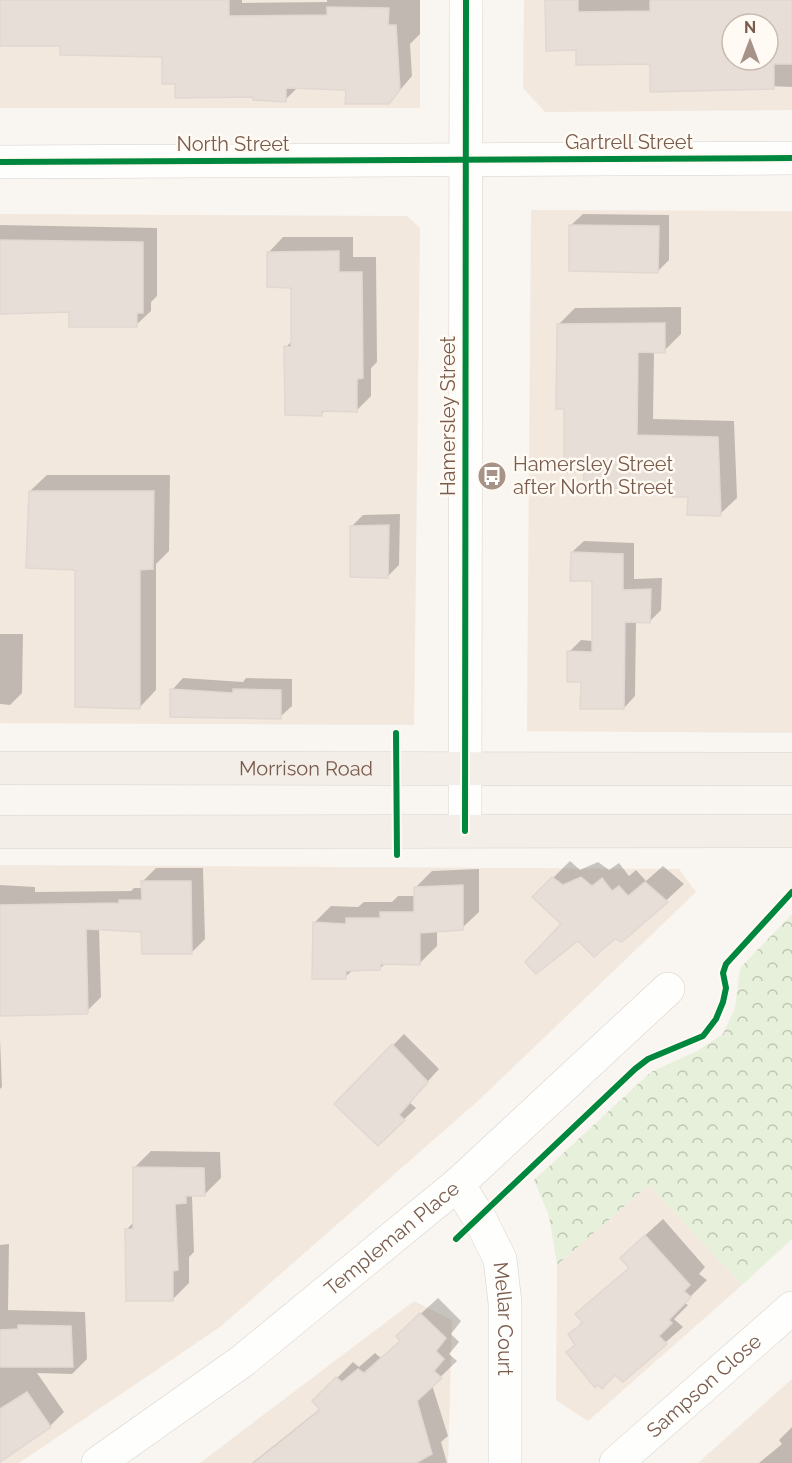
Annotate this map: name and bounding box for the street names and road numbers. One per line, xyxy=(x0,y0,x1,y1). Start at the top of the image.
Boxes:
street label: Gartrell Street xyxy=(565,130,693,154)
street label: North Street xyxy=(176,132,290,156)
street label: Hamersley Street xyxy=(436,336,460,496)
street label: Morrison Road xyxy=(239,756,373,780)
street label: Templeman Place xyxy=(319,1176,464,1301)
street label: Mellar Court xyxy=(488,1261,517,1376)
street label: Sampson Close xyxy=(642,1329,766,1442)

